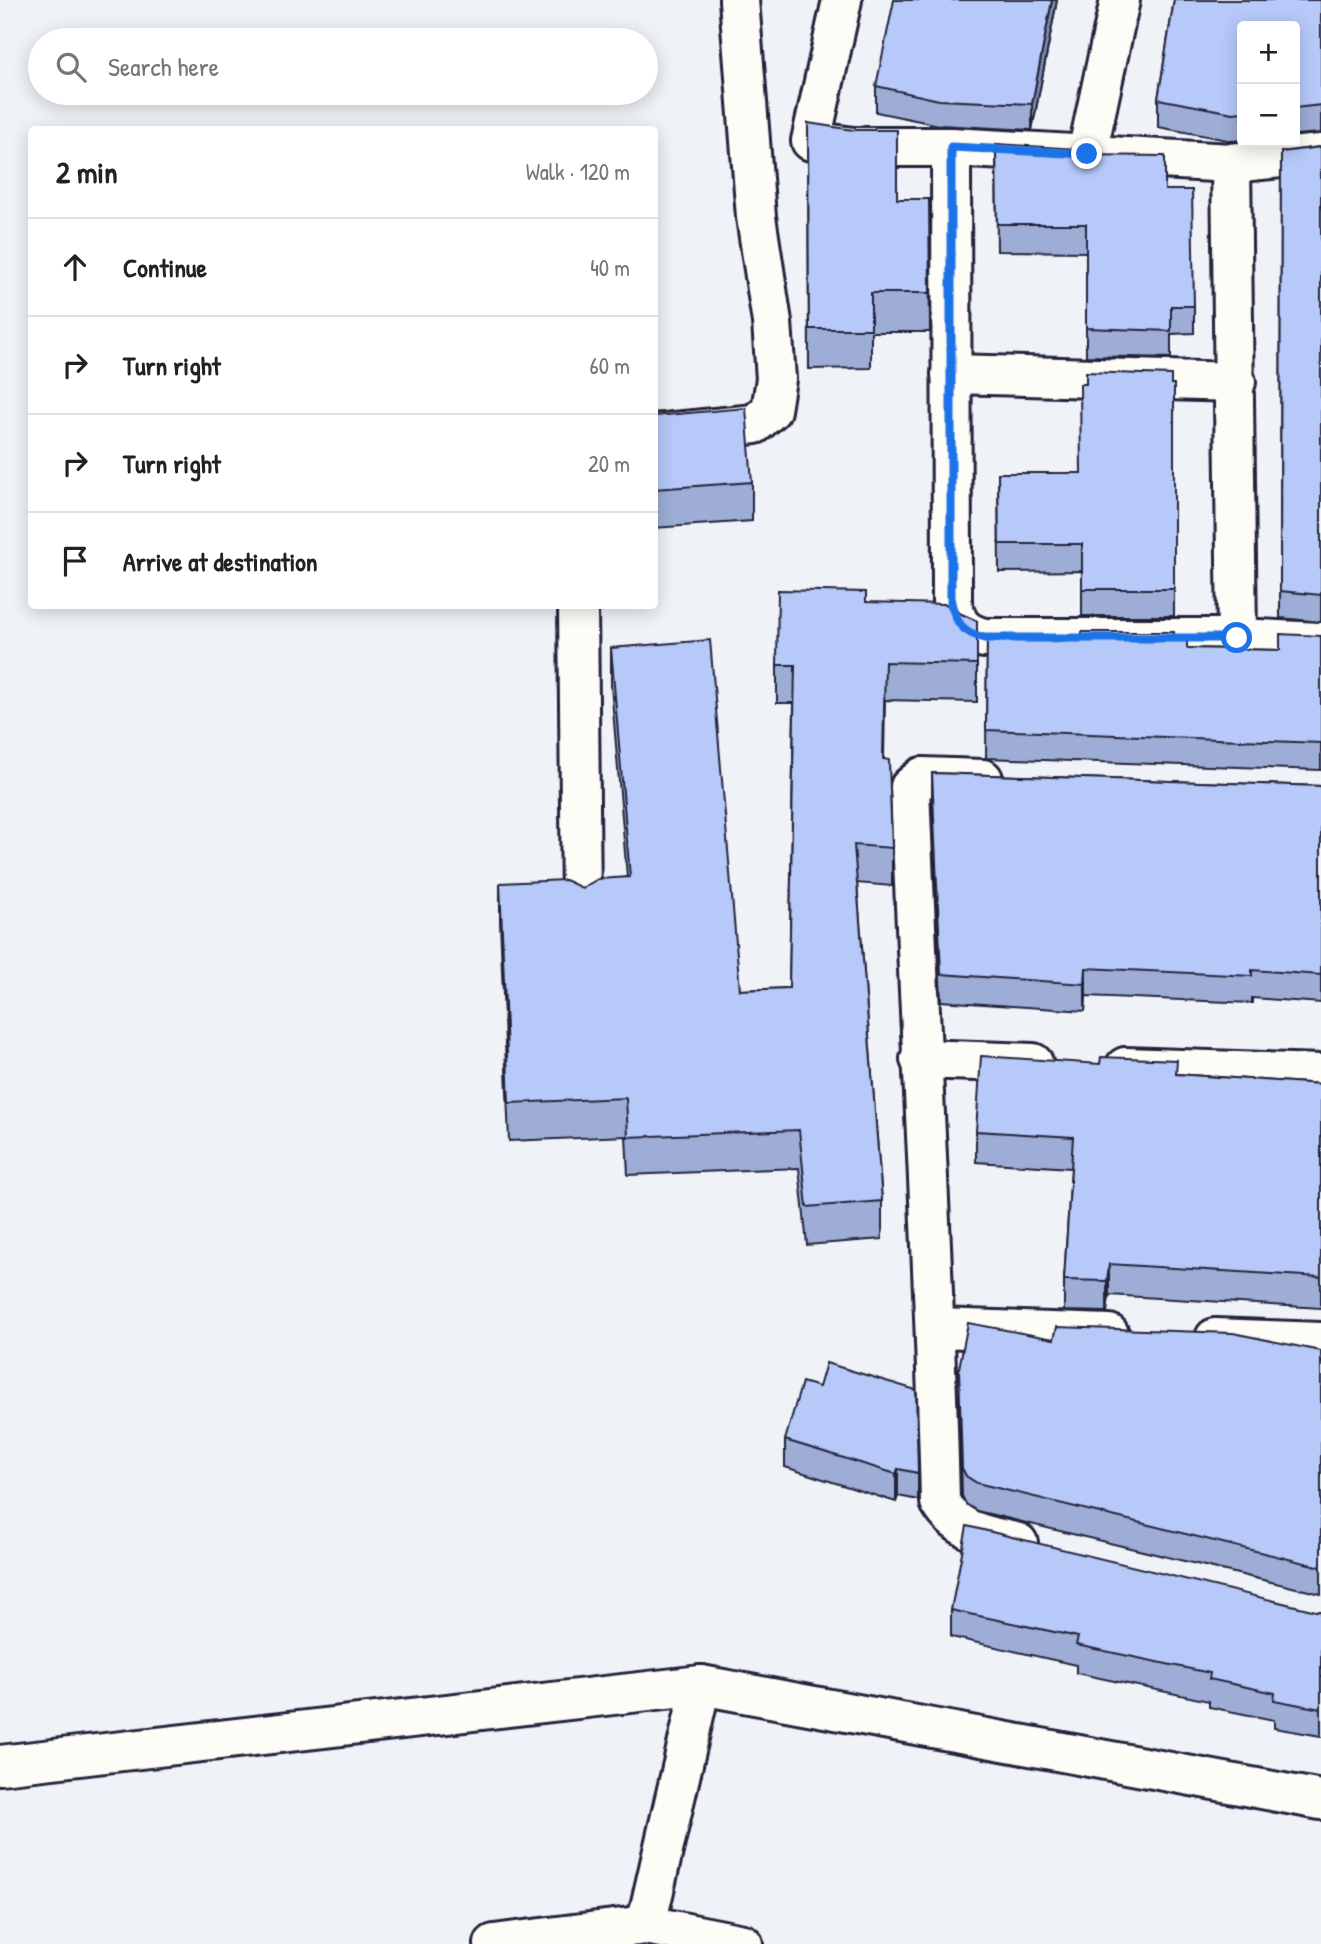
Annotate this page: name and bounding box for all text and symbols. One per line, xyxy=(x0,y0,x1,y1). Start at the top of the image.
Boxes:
map controls xyxy=(1237,21,1300,147)
button: + xyxy=(1237,21,1300,84)
search box xyxy=(28,28,658,105)
icon: search xyxy=(52,48,90,86)
text: Search here xyxy=(108,49,219,84)
button: − xyxy=(1237,84,1300,147)
route end xyxy=(1071,138,1102,169)
text: 2 min xyxy=(56,152,118,192)
text: Walk · 120 m xyxy=(526,156,630,187)
icon: ahead xyxy=(56,248,94,286)
text: Continue xyxy=(123,250,207,285)
text: 40 m xyxy=(590,252,630,283)
icon: right xyxy=(56,346,94,384)
text: Turn right xyxy=(123,348,221,383)
text: 60 m xyxy=(590,350,630,381)
icon: right xyxy=(56,444,94,482)
text: Turn right xyxy=(123,446,221,481)
text: 20 m xyxy=(588,448,630,479)
icon: arrive xyxy=(56,542,94,580)
text: Arrive at destination xyxy=(123,544,318,579)
route start xyxy=(1221,622,1252,653)

